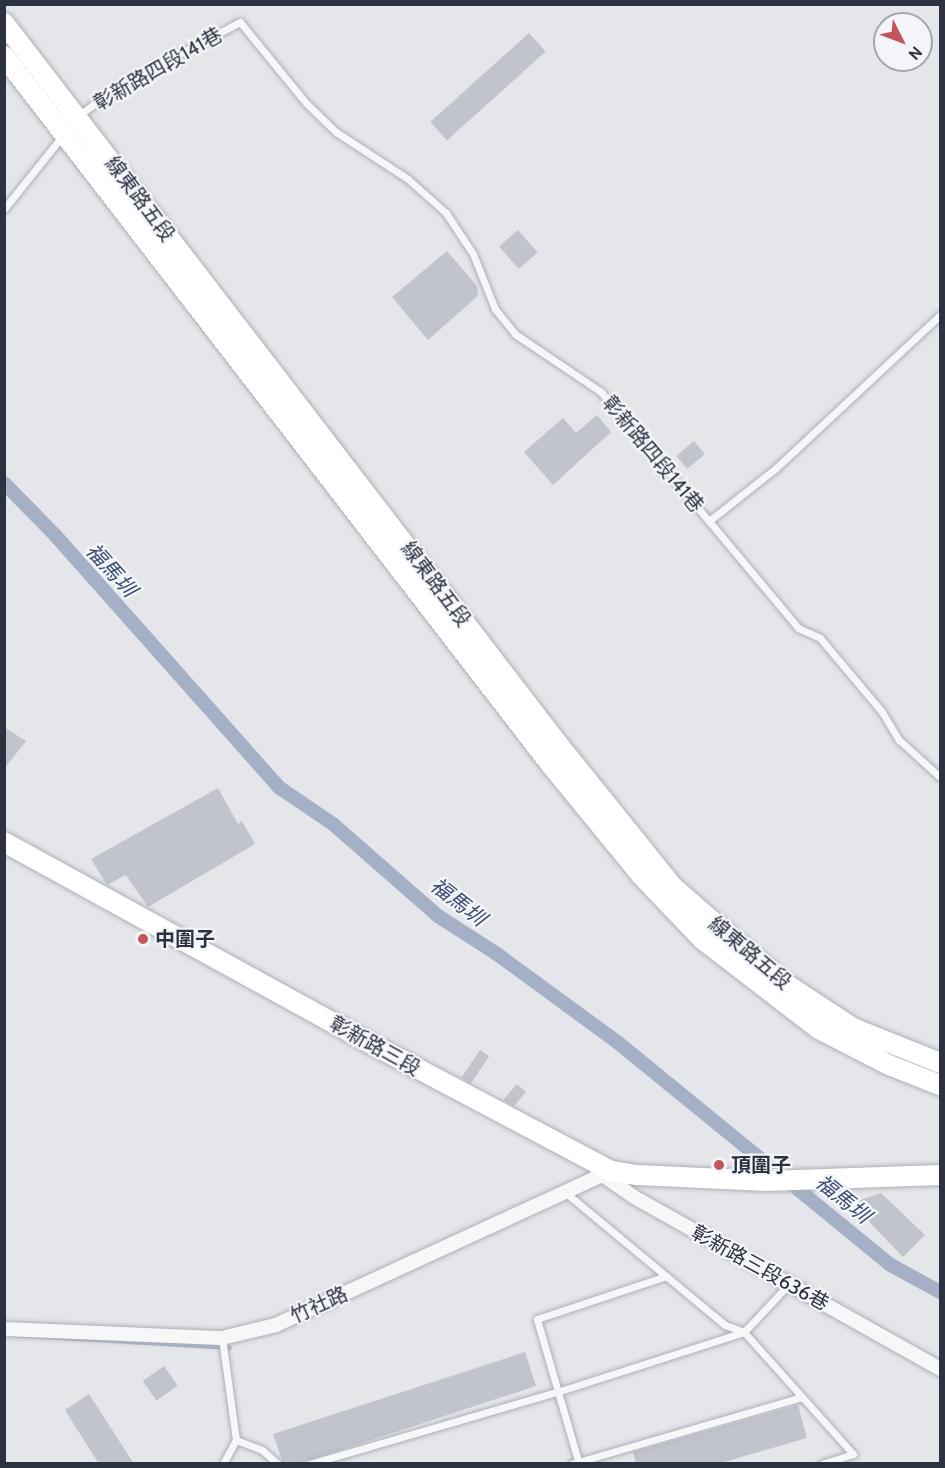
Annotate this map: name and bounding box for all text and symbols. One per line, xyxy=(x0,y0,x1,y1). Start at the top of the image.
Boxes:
north arrow xyxy=(873,12,933,72)
street label: 彰新路四段141巷 xyxy=(89,22,227,116)
text: N xyxy=(904,42,926,64)
street label: 線東路五段 xyxy=(100,152,180,246)
street label: 彰新路四段141巷 xyxy=(597,391,709,517)
street label: 線東路五段 xyxy=(396,537,476,631)
water label: 福馬圳 xyxy=(81,538,141,602)
water label: 福馬圳 xyxy=(425,873,491,931)
street label: 線東路五段 xyxy=(704,912,796,994)
place label: 中圍子 xyxy=(155,927,215,951)
marker: 中圍子 xyxy=(136,932,150,946)
street label: 彰新路三段 xyxy=(325,1011,425,1081)
place label: 頂圍子 xyxy=(731,1153,791,1177)
marker: 頂圍子 xyxy=(712,1158,726,1172)
water label: 福馬圳 xyxy=(811,1169,875,1229)
street label: 彰新路三段636巷 xyxy=(687,1220,833,1316)
street label: 竹社路 xyxy=(287,1282,351,1328)

